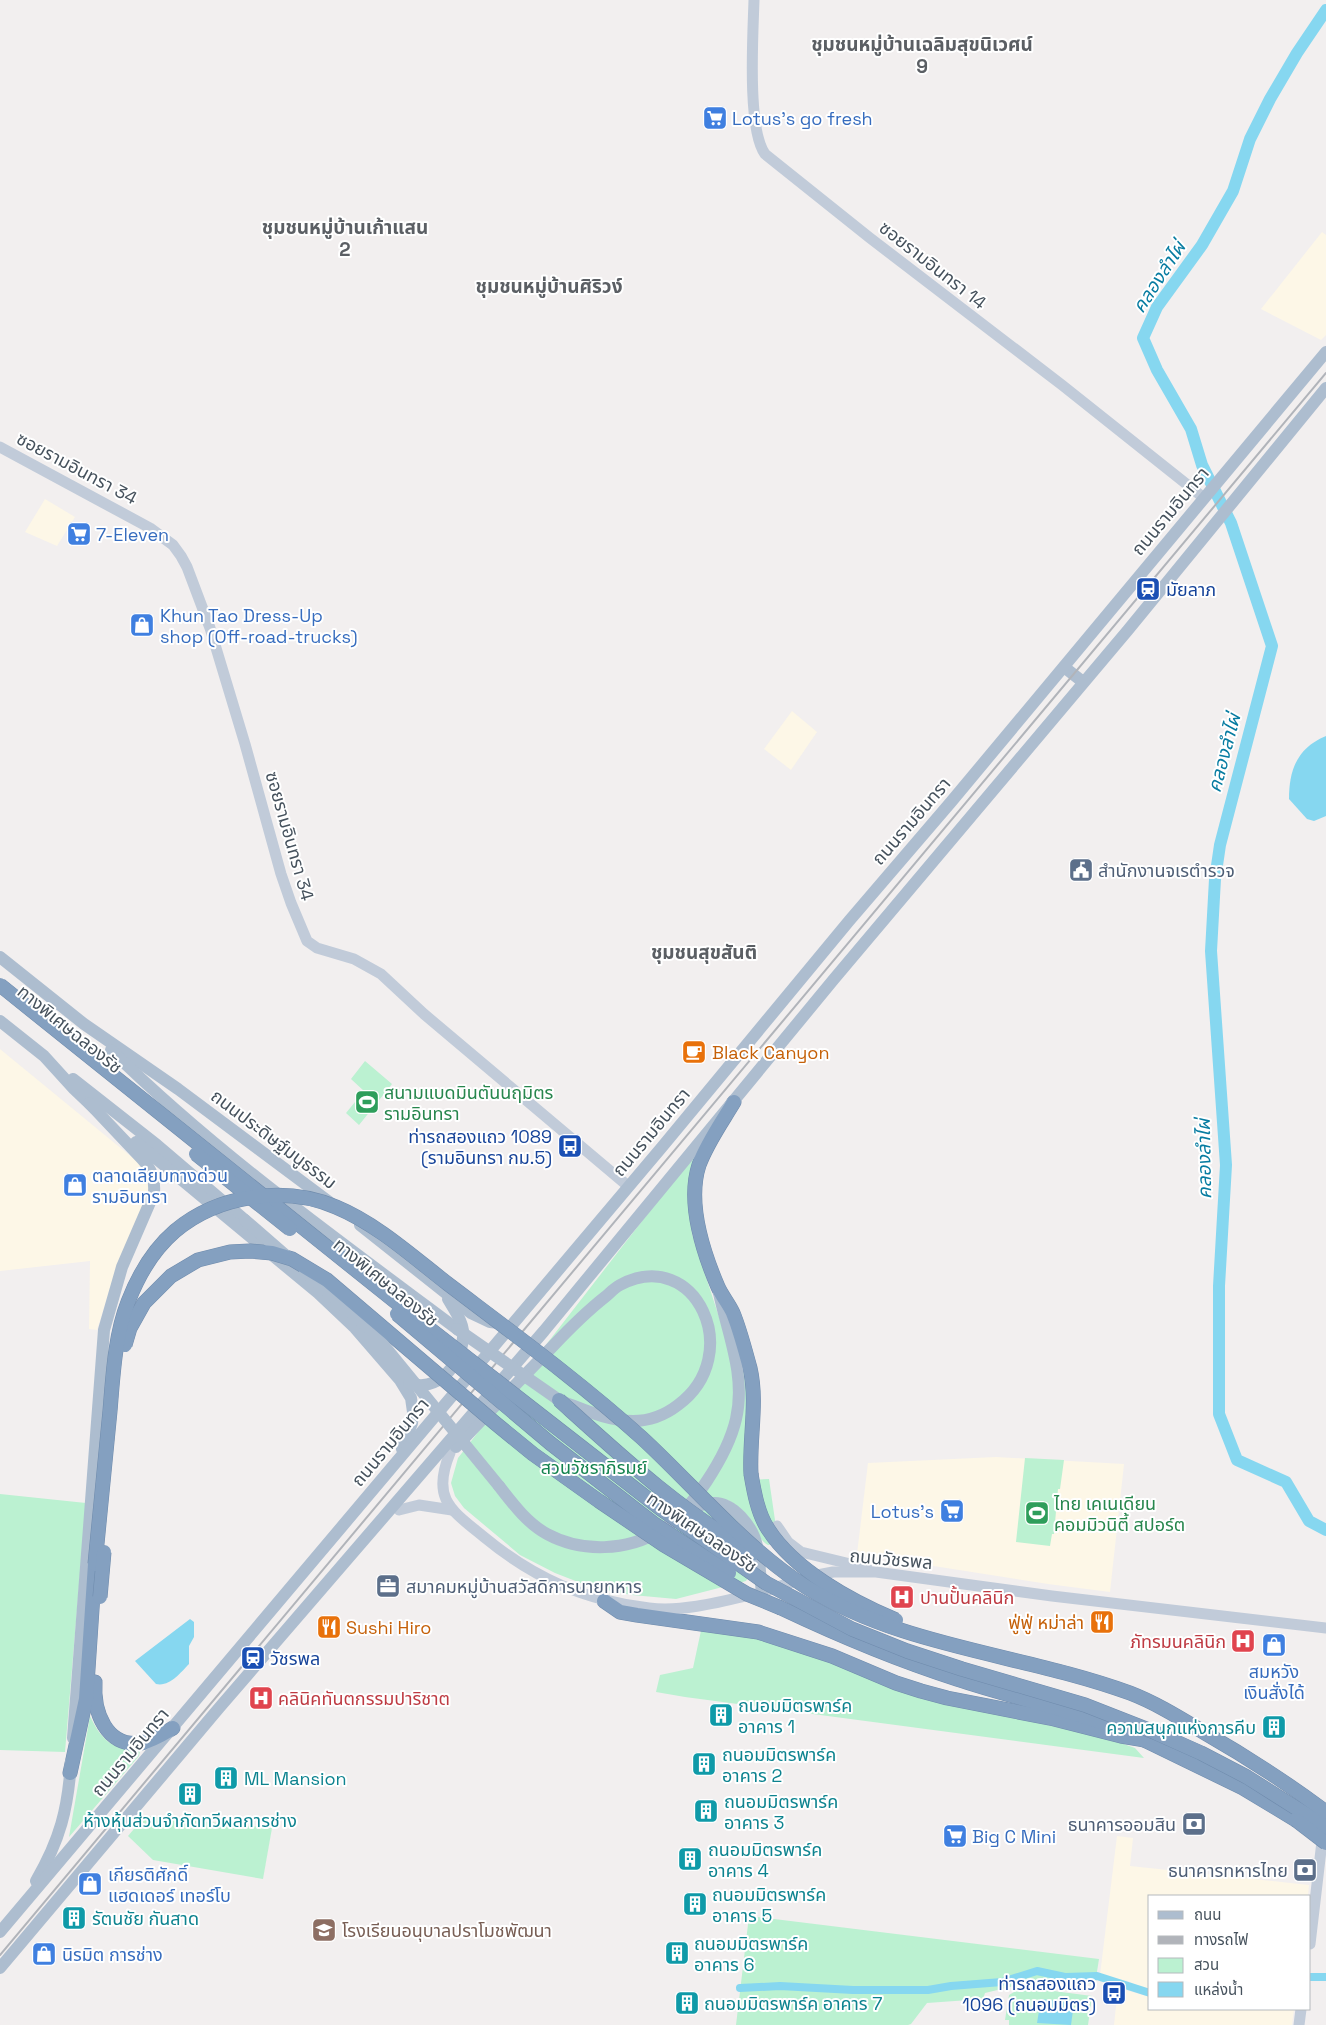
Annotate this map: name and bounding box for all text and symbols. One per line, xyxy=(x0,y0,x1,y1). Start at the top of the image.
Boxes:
district label: ชุมชนหมู่บ้านเฉลิมสุขนิเวศน์ 9 xyxy=(811,32,1033,79)
supermarket icon: Lotus's go fresh xyxy=(702,105,728,131)
place label: Lotus's go fresh xyxy=(732,107,873,130)
district label: ชุมชนหมู่บ้านเก้าแสน 2 xyxy=(262,215,428,262)
street label: ซอยรามอินทรา 14 xyxy=(875,216,991,314)
water label: คลองลำไผ่ xyxy=(1127,234,1193,317)
district label: ชุมชนหมู่บ้านศิริวง์ xyxy=(476,274,623,299)
street label: ซอยรามอินทรา 34 xyxy=(13,427,141,509)
street label: ถนนรามอินทรา xyxy=(1126,462,1214,560)
supermarket icon: 7-Eleven xyxy=(66,521,92,547)
place label: 7-Eleven xyxy=(96,523,169,546)
station icon: มัยลาภ xyxy=(1135,576,1161,602)
place label: มัยลาภ xyxy=(1166,578,1216,601)
place label: Khun Tao Dress-Up shop (Off-road-trucks) xyxy=(160,604,358,648)
shop icon: Khun Tao Dress-Up shop (Off-road-trucks) xyxy=(129,612,155,638)
water label: คลองลำไผ่ xyxy=(1202,708,1247,795)
street label: ซอยรามอินทรา 34 xyxy=(261,769,319,903)
street label: ถนนรามอินทรา xyxy=(867,773,955,869)
public building icon: สำนักงานจเรตำรวจ xyxy=(1068,857,1094,883)
place label: สำนักงานจเรตำรวจ xyxy=(1098,859,1235,882)
district label: ชุมชนสุขสันติ xyxy=(651,940,757,965)
street label: ทางพิเศษฉลองรัช xyxy=(13,980,127,1078)
cafe icon: Black Canyon xyxy=(681,1039,707,1065)
place label: Black Canyon xyxy=(712,1041,829,1064)
place label: สนามแบดมินตันนฤมิตร รามอินทรา xyxy=(384,1081,554,1125)
street label: ถนนรามอินทรา xyxy=(607,1083,695,1181)
street label: ถนนประดิษฐ์มนูธรรม xyxy=(206,1084,341,1195)
sports icon: สนามแบดมินตันนฤมิตร รามอินทรา xyxy=(354,1089,380,1115)
water label: คลองลำไผ่ xyxy=(1191,1116,1217,1199)
place label: ท่ารถสองแถว 1089 (รามอินทรา กม.5) xyxy=(408,1125,552,1169)
bus stop icon: ท่ารถสองแถว 1089 (รามอินทรา กม.5) xyxy=(557,1133,583,1159)
place label: ตลาดเลียบทางด่วน รามอินทรา xyxy=(92,1164,228,1208)
shop icon: ตลาดเลียบทางด่วน รามอินทรา xyxy=(62,1172,88,1198)
street label: ทางพิเศษฉลองรัช xyxy=(329,1233,443,1331)
street label: ถนนรามอินทรา xyxy=(346,1393,434,1491)
park label: สวนวัชราภิรมย์ xyxy=(541,1456,647,1479)
street label: ทางพิเศษฉลองรัช xyxy=(642,1487,762,1577)
place label: ไทย เคเนเดียน คอมมิวนิตี้ สปอร์ต xyxy=(1053,1492,1185,1536)
supermarket icon: Lotus's xyxy=(939,1498,965,1524)
place label: Lotus's xyxy=(871,1500,934,1523)
sports icon: ไทย เคเนเดียน คอมมิวนิตี้ สปอร์ต xyxy=(1024,1500,1050,1526)
street label: ถนนวัชรพล xyxy=(849,1544,933,1574)
office icon: สมาคมหมู่บ้านสวัสดิการนายทหาร xyxy=(375,1573,401,1599)
place label: สมาคมหมู่บ้านสวัสดิการนายทหาร xyxy=(406,1575,642,1599)
hospital icon: ปานปั้นคลินิก xyxy=(889,1584,915,1610)
place label: ปานปั้นคลินิก xyxy=(920,1585,1014,1609)
restaurant icon: ฟู่ฟู่ หม่าล่า xyxy=(1089,1609,1115,1635)
place label: ฟู่ฟู่ หม่าล่า xyxy=(1008,1611,1084,1635)
restaurant icon: Sushi Hiro xyxy=(316,1614,342,1640)
place label: Sushi Hiro xyxy=(346,1616,431,1639)
hospital icon: ภัทรมนคลินิก xyxy=(1230,1628,1256,1654)
place label: ภัทรมนคลินิก xyxy=(1130,1630,1226,1653)
shop icon: สมหวัง เงินสั่งได้ xyxy=(1261,1632,1287,1658)
station icon: วัชรพล xyxy=(240,1645,266,1671)
place label: วัชรพล xyxy=(270,1647,320,1670)
place label: สมหวัง เงินสั่งได้ xyxy=(1243,1660,1305,1704)
hospital icon: คลินิคทันตกรรมปาริชาต xyxy=(248,1685,274,1711)
place label: คลินิคทันตกรรมปาริชาต xyxy=(278,1687,450,1710)
place label: ถนอมมิตรพาร์ค อาคาร 1 xyxy=(738,1694,852,1738)
building icon: ถนอมมิตรพาร์ค อาคาร 1 xyxy=(708,1702,734,1728)
street label: ถนนรามอินทรา xyxy=(86,1703,174,1801)
building icon: ความสนุกแห่งการคีบ xyxy=(1261,1714,1287,1740)
place label: ความสนุกแห่งการคีบ xyxy=(1106,1716,1256,1739)
place label: ถนอมมิตรพาร์ค อาคาร 2 xyxy=(722,1743,836,1787)
building icon: ถนอมมิตรพาร์ค อาคาร 2 xyxy=(691,1751,717,1777)
building icon: ML Mansion xyxy=(213,1765,239,1791)
place label: ML Mansion xyxy=(244,1767,347,1790)
building icon: ห้างหุ้นส่วนจำกัดทวีผลการช่าง xyxy=(177,1781,203,1807)
place label: ถนอมมิตรพาร์ค อาคาร 3 xyxy=(724,1790,838,1834)
building icon: ถนอมมิตรพาร์ค อาคาร 3 xyxy=(693,1798,719,1824)
place label: ห้างหุ้นส่วนจำกัดทวีผลการช่าง xyxy=(83,1809,297,1832)
bank icon: ธนาคารออมสิน xyxy=(1181,1811,1207,1837)
place label: ธนาคารออมสิน xyxy=(1068,1813,1176,1836)
supermarket icon: Big C Mini xyxy=(942,1823,968,1849)
place label: Big C Mini xyxy=(972,1825,1056,1848)
place label: ถนอมมิตรพาร์ค อาคาร 4 xyxy=(708,1838,822,1882)
building icon: ถนอมมิตรพาร์ค อาคาร 4 xyxy=(677,1846,703,1872)
bank icon: ธนาคารทหารไทย xyxy=(1292,1857,1318,1883)
place label: ธนาคารทหารไทย xyxy=(1168,1859,1288,1882)
place label: เกียรติศักดิ์ แฮดเดอร์ เทอร์โบ xyxy=(108,1863,231,1907)
shop icon: เกียรติศักดิ์ แฮดเดอร์ เทอร์โบ xyxy=(77,1871,103,1897)
place label: ถนอมมิตรพาร์ค อาคาร 5 xyxy=(712,1883,826,1927)
building icon: ถนอมมิตรพาร์ค อาคาร 5 xyxy=(682,1891,708,1917)
legend xyxy=(1148,1895,1311,2010)
building icon: รัตนชัย กันสาด xyxy=(61,1905,87,1931)
text: ถนน xyxy=(1194,1905,1221,1924)
place label: รัตนชัย กันสาด xyxy=(92,1907,199,1930)
school or university icon: โรงเรียนอนุบาลปราโมชพัฒนา xyxy=(311,1917,337,1943)
place label: โรงเรียนอนุบาลปราโมชพัฒนา xyxy=(342,1919,552,1942)
text: ทางรถไฟ xyxy=(1194,1930,1248,1949)
place label: ถนอมมิตรพาร์ค อาคาร 6 xyxy=(694,1932,808,1976)
building icon: ถนอมมิตรพาร์ค อาคาร 6 xyxy=(664,1940,690,1966)
shop icon: นิรมิต การช่าง xyxy=(31,1941,57,1967)
place label: นิรมิต การช่าง xyxy=(62,1943,163,1966)
text: สวน xyxy=(1194,1955,1219,1974)
place label: ท่ารถสองแถว 1096 (ถนอมมิตร) xyxy=(962,1972,1096,2016)
text: แหล่งน้ำ xyxy=(1194,1979,1243,1999)
bus stop icon: ท่ารถสองแถว 1096 (ถนอมมิตร) xyxy=(1101,1980,1127,2006)
building icon: ถนอมมิตรพาร์ค อาคาร 7 xyxy=(674,1990,700,2016)
place label: ถนอมมิตรพาร์ค อาคาร 7 xyxy=(704,1992,882,2015)

